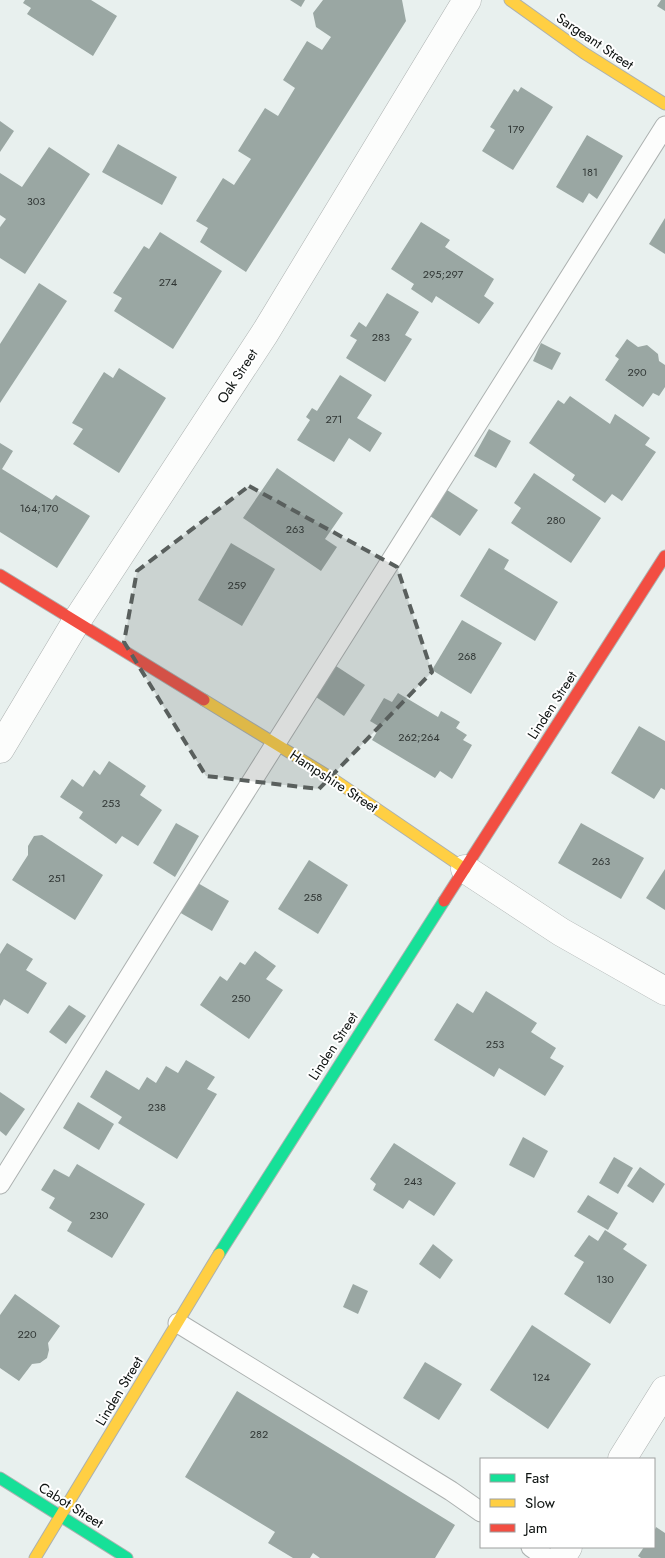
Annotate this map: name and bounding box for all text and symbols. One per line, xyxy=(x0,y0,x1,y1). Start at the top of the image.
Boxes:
street label: Sargeant Street xyxy=(552,8,638,75)
house number: 179 xyxy=(507,121,525,137)
house number: 181 xyxy=(582,164,598,180)
house number: 303 xyxy=(27,193,45,209)
house number: 295;297 xyxy=(423,266,463,282)
house number: 274 xyxy=(159,274,178,290)
house number: 283 xyxy=(372,329,390,345)
street label: Oak Street xyxy=(212,344,262,407)
house number: 290 xyxy=(627,364,647,380)
house number: 271 xyxy=(326,411,342,427)
house number: 164;170 xyxy=(20,500,59,516)
house number: 280 xyxy=(547,512,566,528)
house number: 263 xyxy=(286,521,304,537)
house number: 259 xyxy=(228,577,246,593)
house number: 268 xyxy=(458,648,476,664)
street label: Linden Street xyxy=(523,667,582,743)
house number: 262;264 xyxy=(398,729,440,745)
street label: Hampshire Street xyxy=(286,745,383,817)
house number: 253 xyxy=(102,795,120,811)
house number: 263 xyxy=(592,853,610,869)
house number: 251 xyxy=(48,870,66,886)
house number: 258 xyxy=(304,889,322,905)
house number: 250 xyxy=(231,990,251,1006)
street label: Linden Street xyxy=(304,1008,363,1084)
house number: 253 xyxy=(486,1036,504,1052)
house number: 238 xyxy=(148,1099,166,1115)
house number: 243 xyxy=(404,1173,422,1189)
house number: 230 xyxy=(90,1207,109,1223)
house number: 130 xyxy=(596,1271,614,1287)
house number: 220 xyxy=(17,1326,37,1342)
street label: Linden Street xyxy=(90,1352,148,1429)
house number: 124 xyxy=(532,1369,550,1385)
house number: 282 xyxy=(250,1426,268,1442)
legend xyxy=(480,1458,655,1548)
text: Fast xyxy=(525,1467,549,1489)
street label: Cabot Street xyxy=(35,1477,108,1533)
text: Slow xyxy=(525,1492,556,1514)
text: Jam xyxy=(523,1517,548,1539)

